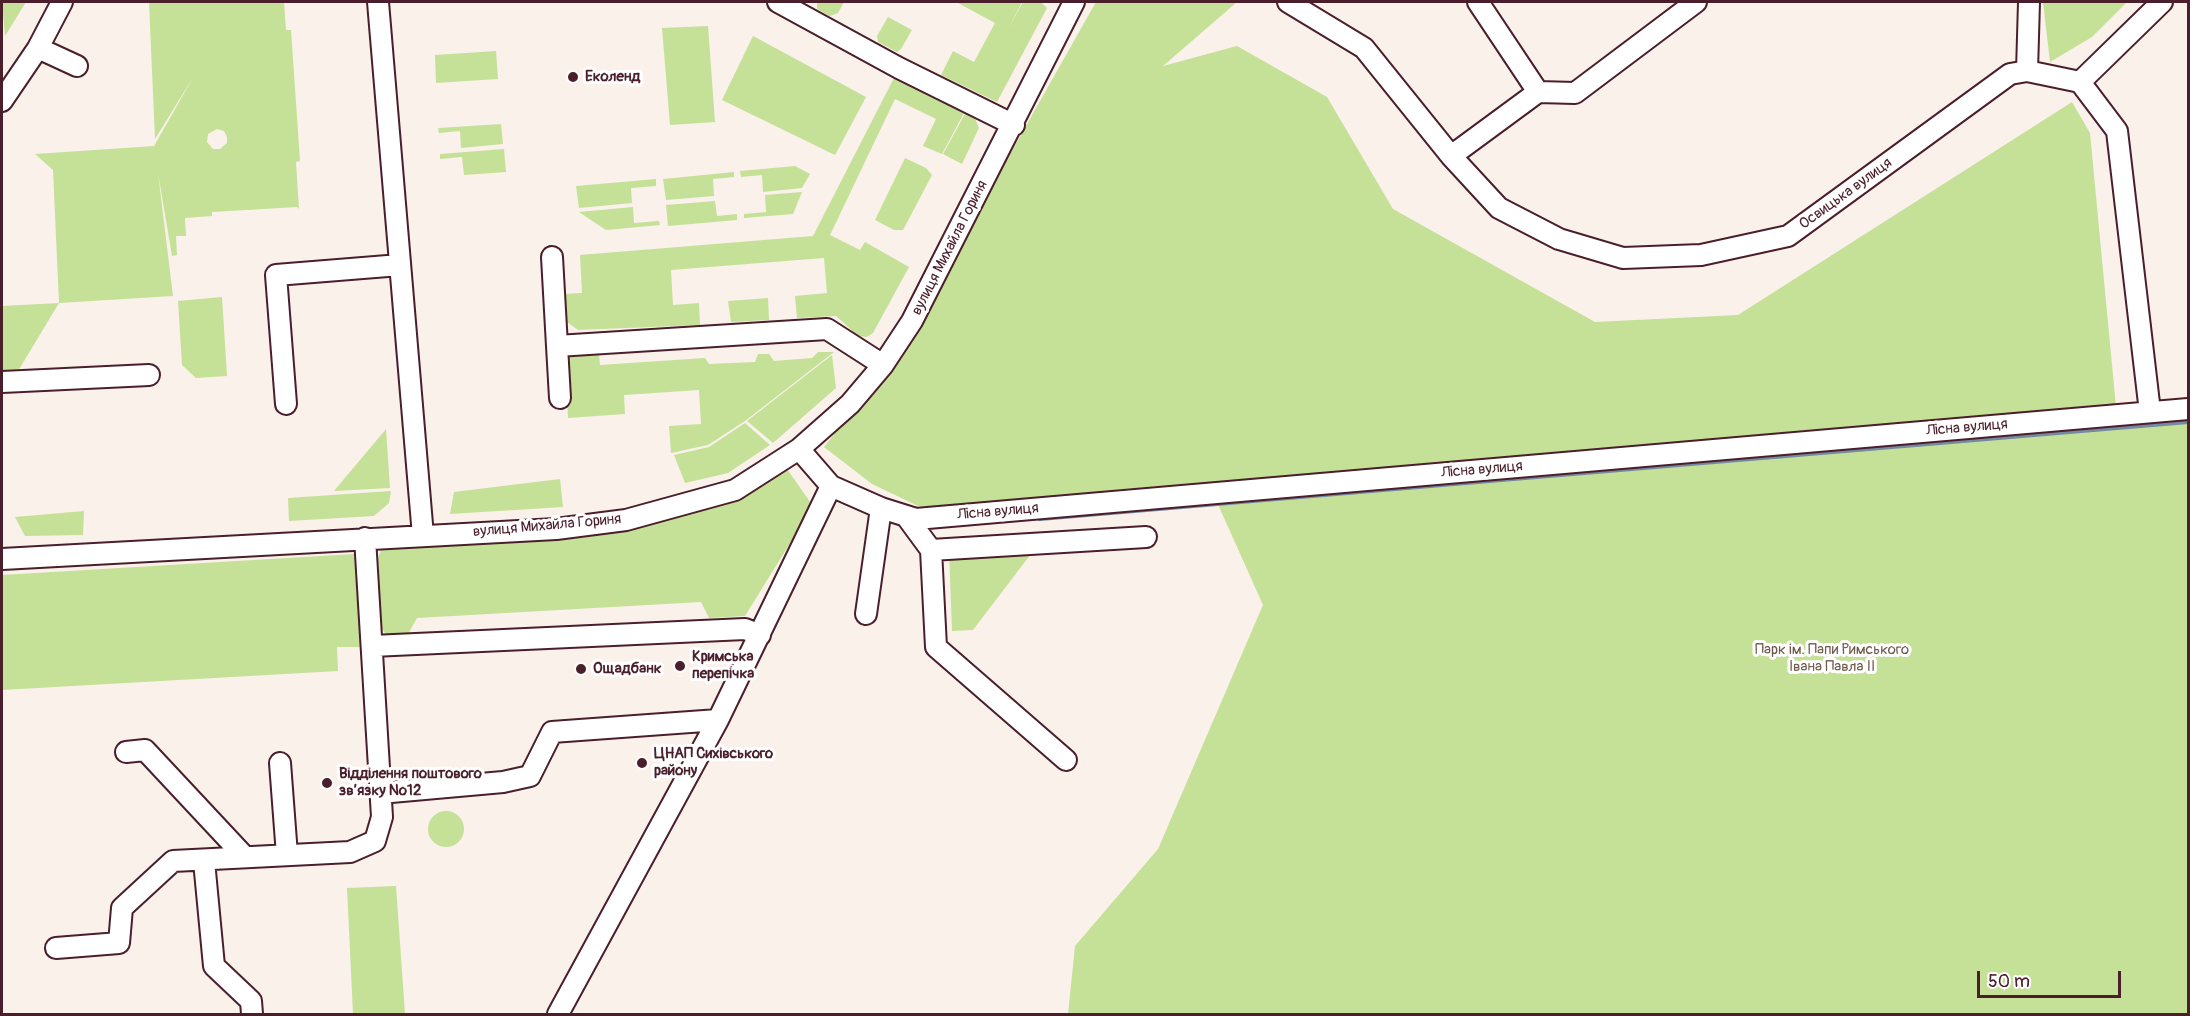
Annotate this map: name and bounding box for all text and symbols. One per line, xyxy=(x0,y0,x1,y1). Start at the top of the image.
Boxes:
place label: Еколенд xyxy=(585,68,640,86)
marker: Еколенд xyxy=(566,70,580,84)
street label: Освицька вулиця xyxy=(1796,154,1896,234)
street label: вулиця Михайла Гориня xyxy=(908,178,992,318)
street label: Лісна вулиця xyxy=(1925,415,2009,441)
street label: Лісна вулиця xyxy=(1440,457,1524,483)
street label: Лісна вулиця xyxy=(956,499,1040,525)
street label: вулиця Михайла Гориня xyxy=(472,511,622,541)
park label: Парк ім. Папи Римського Івана Павла ІІ xyxy=(1755,641,1909,676)
place label: Кримська перепічка xyxy=(692,648,754,683)
marker: Кримська перепічка xyxy=(673,659,687,673)
place label: Ощадбанк xyxy=(593,660,661,678)
marker: Ощадбанк xyxy=(574,662,588,676)
place label: ЦНАП Сихівського району xyxy=(654,745,773,780)
marker: ЦНАП Сихівського району xyxy=(635,756,649,770)
place label: Відділення поштового зв’язку №12 xyxy=(339,765,482,800)
marker: Відділення поштового зв’язку №12 xyxy=(320,776,334,790)
scale bar xyxy=(1980,959,2124,997)
text: 50 m xyxy=(1988,970,2030,993)

